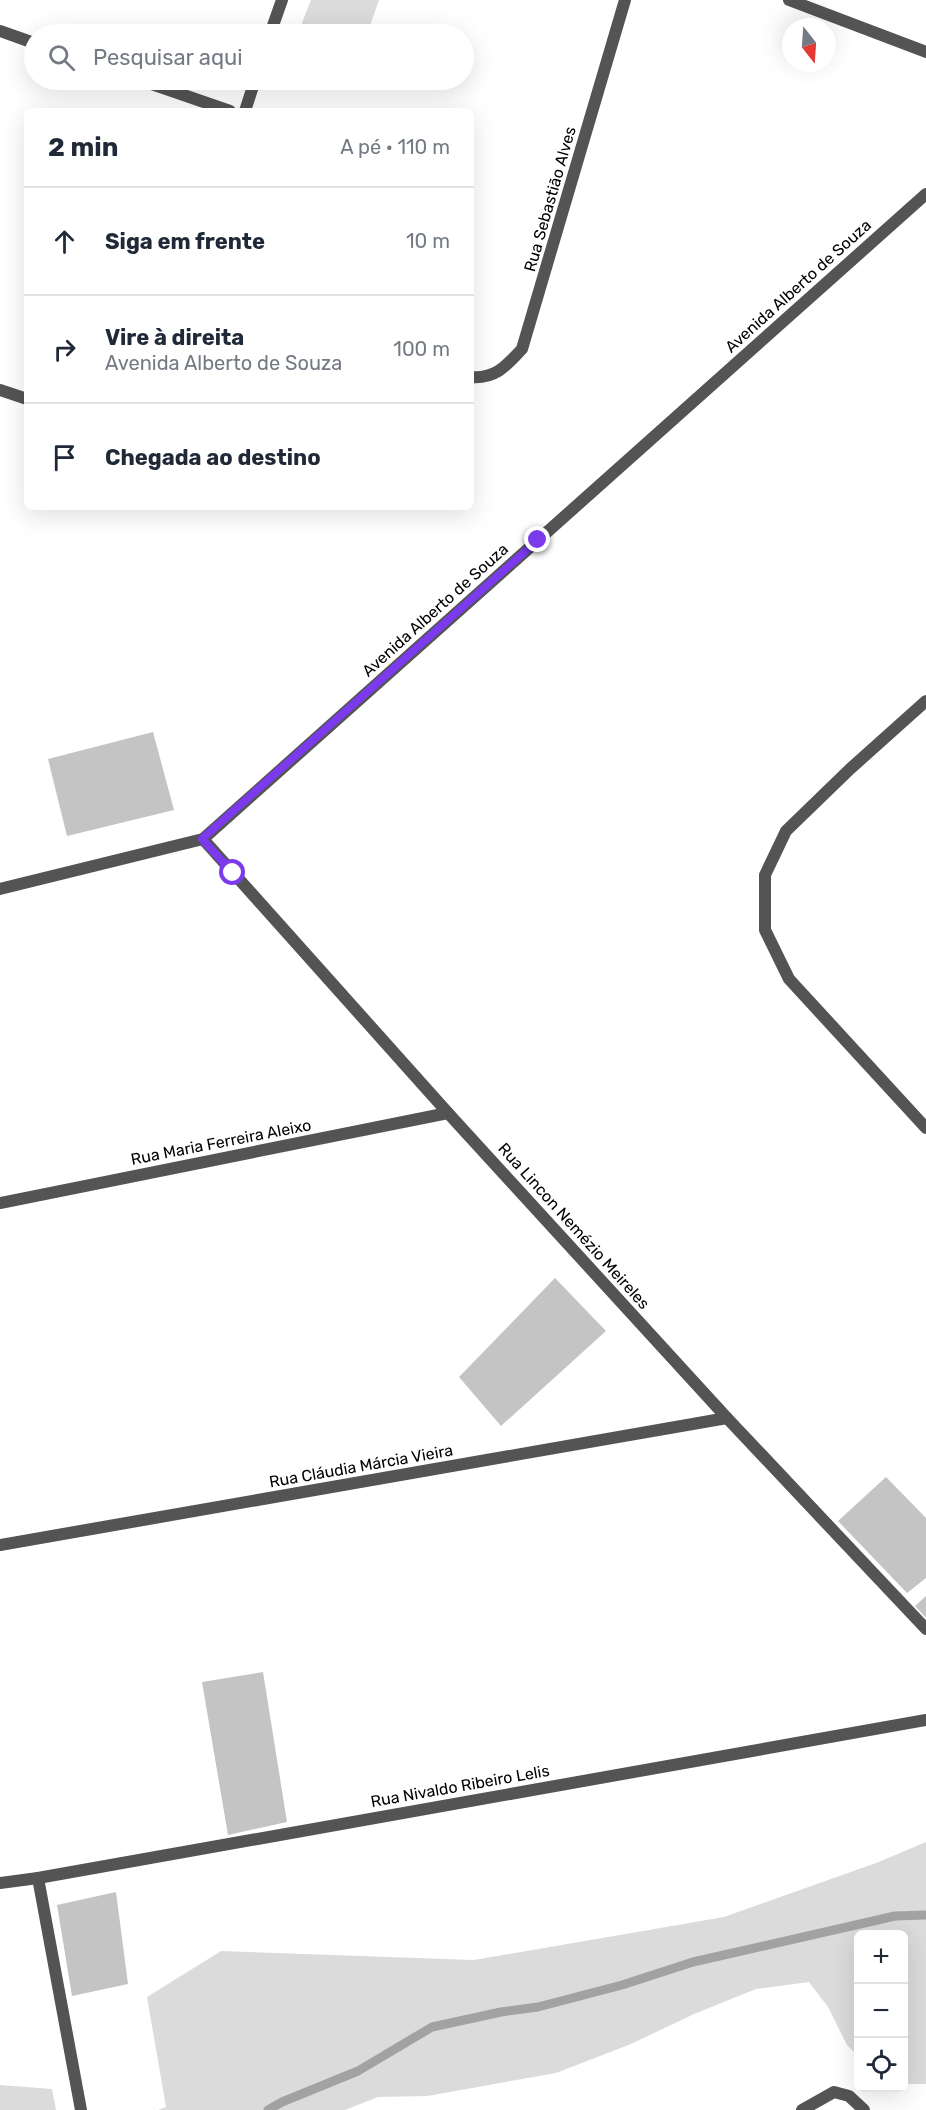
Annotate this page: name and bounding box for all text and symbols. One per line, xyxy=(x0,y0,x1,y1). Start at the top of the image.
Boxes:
north arrow xyxy=(782,18,836,72)
search box xyxy=(24,24,474,90)
icon: search xyxy=(45,41,78,74)
text: Pesquisar aqui xyxy=(93,44,243,71)
street label: Rua Sebastião Alves xyxy=(520,124,580,274)
text: 2 min xyxy=(48,132,118,163)
text: A pé · 110 m xyxy=(340,135,450,159)
street label: Avenida Alberto de Souza xyxy=(721,215,875,357)
icon: ahead xyxy=(48,225,81,258)
text: Siga em frente xyxy=(105,228,265,255)
text: 10 m xyxy=(406,229,450,253)
text: Vire à direita xyxy=(105,324,244,351)
icon: right xyxy=(48,333,81,366)
text: 100 m xyxy=(393,337,450,361)
text: Avenida Alberto de Souza xyxy=(105,351,342,375)
icon: arrive xyxy=(48,441,81,474)
text: Chegada ao destino xyxy=(105,444,321,471)
route end xyxy=(524,526,550,552)
street label: Avenida Alberto de Souza xyxy=(358,539,512,681)
route start xyxy=(219,859,245,885)
street label: Rua Maria Ferreira Aleixo xyxy=(129,1115,313,1169)
street label: Rua Lincon Nemézio Meireles xyxy=(494,1139,654,1313)
street label: Rua Cláudia Márcia Vieira xyxy=(268,1440,454,1492)
street label: Rua Nivaldo Ribeiro Lelis xyxy=(369,1761,551,1811)
map controls xyxy=(854,1930,908,2092)
button: + xyxy=(854,1930,908,1984)
button: − xyxy=(854,1984,908,2038)
button: locate xyxy=(854,2038,908,2092)

